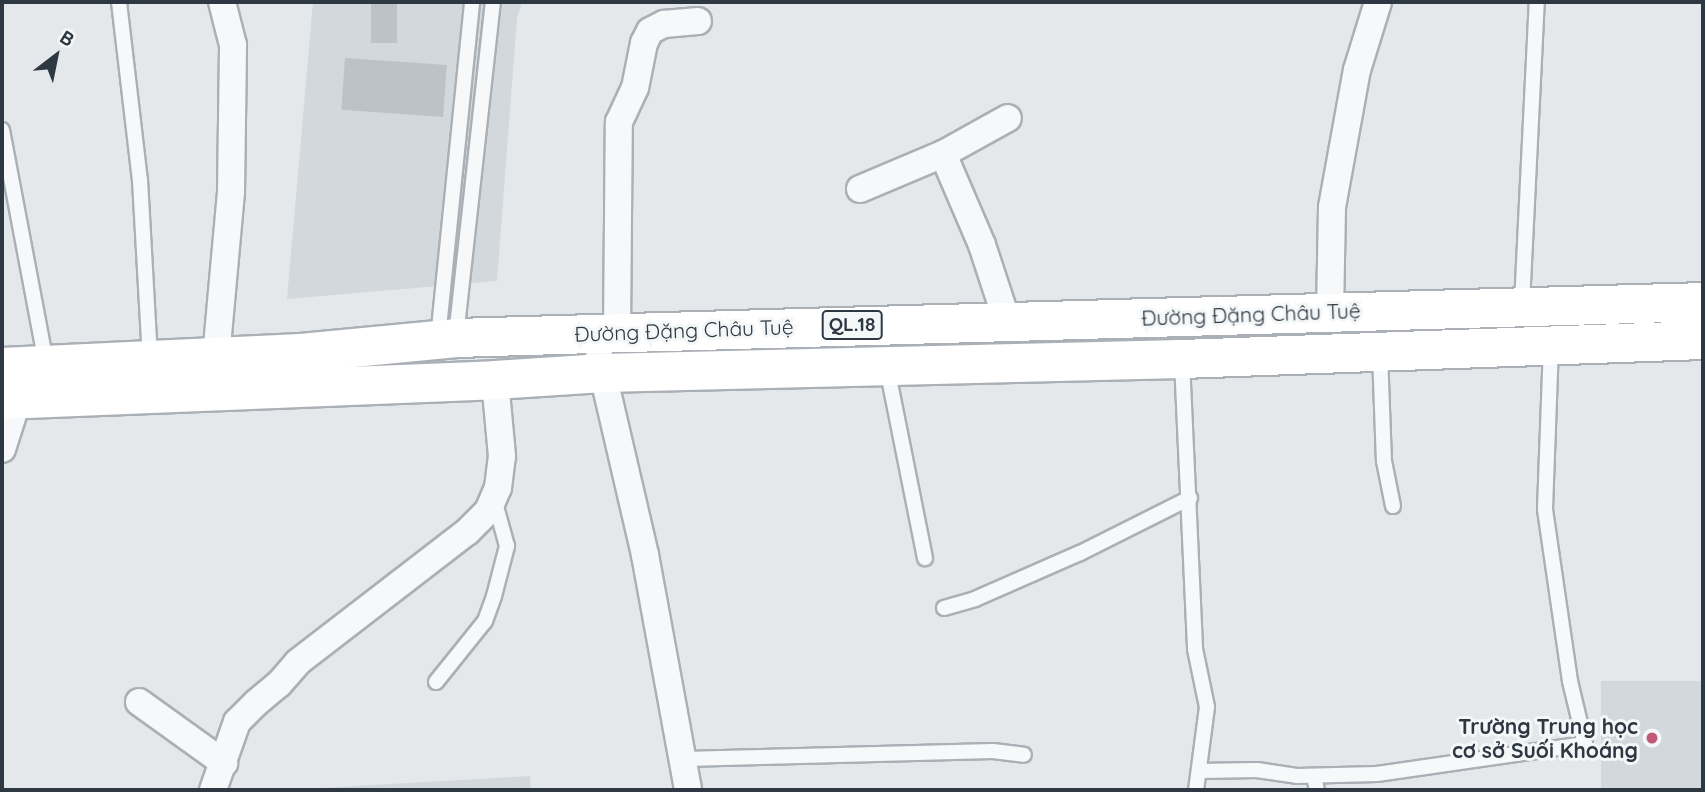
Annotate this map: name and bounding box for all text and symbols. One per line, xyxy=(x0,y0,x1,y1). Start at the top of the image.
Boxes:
north arrow xyxy=(21,21,91,91)
text: B xyxy=(55,25,79,52)
street label: Đường Đặng Châu Tuệ xyxy=(1141,298,1361,330)
road number: QL.18 xyxy=(820,310,884,340)
street label: Đường Đặng Châu Tuệ xyxy=(574,314,794,346)
place label: Trường Trung học cơ sở Suối Khoáng xyxy=(1452,713,1638,763)
marker: Trường Trung học cơ sở Suối Khoáng xyxy=(1644,730,1660,746)

